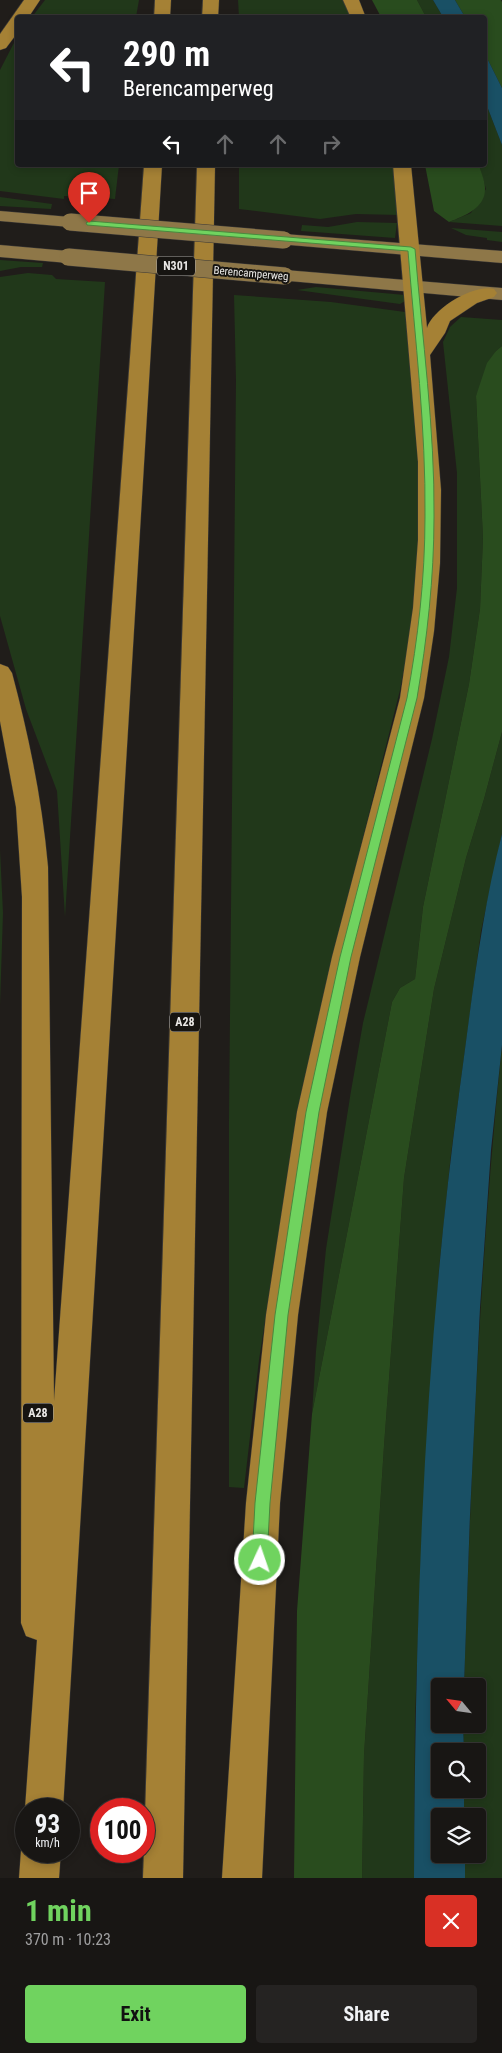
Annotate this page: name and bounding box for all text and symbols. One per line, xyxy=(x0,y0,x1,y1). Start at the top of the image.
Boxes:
text: 290 m xyxy=(123,34,210,75)
icon: left xyxy=(40,35,105,100)
text: Berencamperweg xyxy=(123,76,274,101)
icon: left xyxy=(158,130,186,158)
icon: ahead xyxy=(211,130,239,158)
icon: ahead xyxy=(264,130,292,158)
icon: right xyxy=(317,130,345,158)
pin xyxy=(68,172,110,223)
icon: arrive xyxy=(75,179,103,207)
road number: N301 xyxy=(157,256,195,276)
street label: Berencamperweg xyxy=(213,264,289,283)
road number: A28 xyxy=(170,1012,200,1032)
road number: A28 xyxy=(23,1404,53,1422)
position arrow xyxy=(233,1533,285,1585)
north arrow xyxy=(431,1678,486,1732)
map controls xyxy=(431,1678,486,1863)
button: search xyxy=(431,1743,486,1798)
speed limit sign: 100 xyxy=(90,1798,155,1863)
button: layers xyxy=(431,1808,486,1863)
text: 93 xyxy=(35,1810,60,1839)
text: km/h xyxy=(35,1836,60,1850)
text: 1 min xyxy=(25,1893,92,1928)
button: close xyxy=(425,1895,477,1947)
text: 370 m · 10:23 xyxy=(25,1930,111,1949)
button: Exit xyxy=(25,1985,246,2043)
button: Share xyxy=(256,1985,477,2043)

